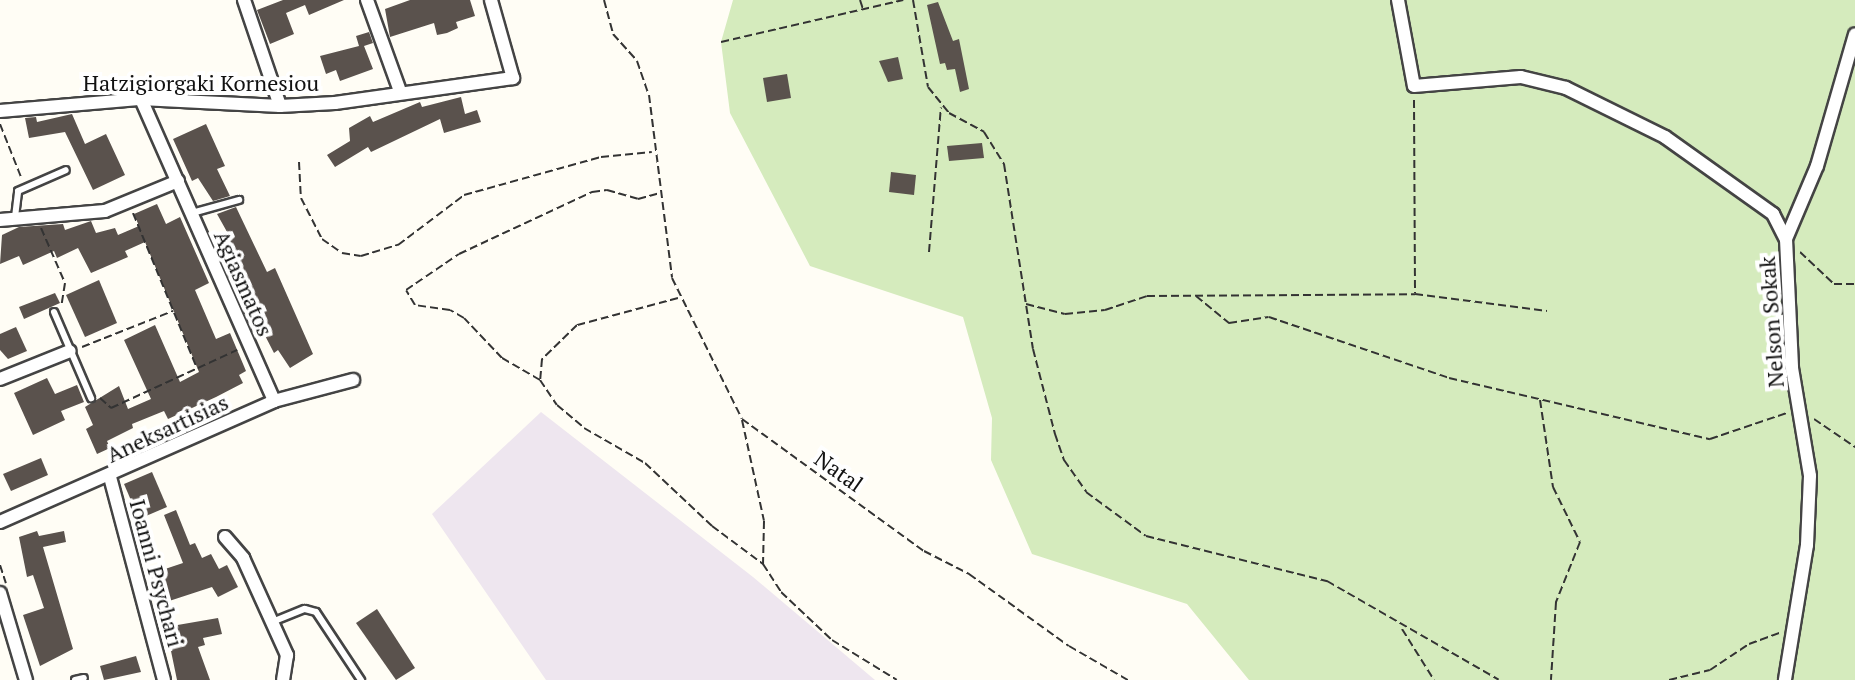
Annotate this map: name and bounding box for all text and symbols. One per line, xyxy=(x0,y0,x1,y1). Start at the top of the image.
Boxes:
street label: Hatzigiorgaki Kornesiou xyxy=(83,70,319,96)
street label: Agiasmatos xyxy=(209,226,279,340)
street label: Nelson Sokak xyxy=(1753,255,1789,389)
street label: Aneksartisias xyxy=(102,388,232,468)
street label: Natal xyxy=(810,445,868,497)
street label: Ioanni Psychari xyxy=(125,496,189,650)

